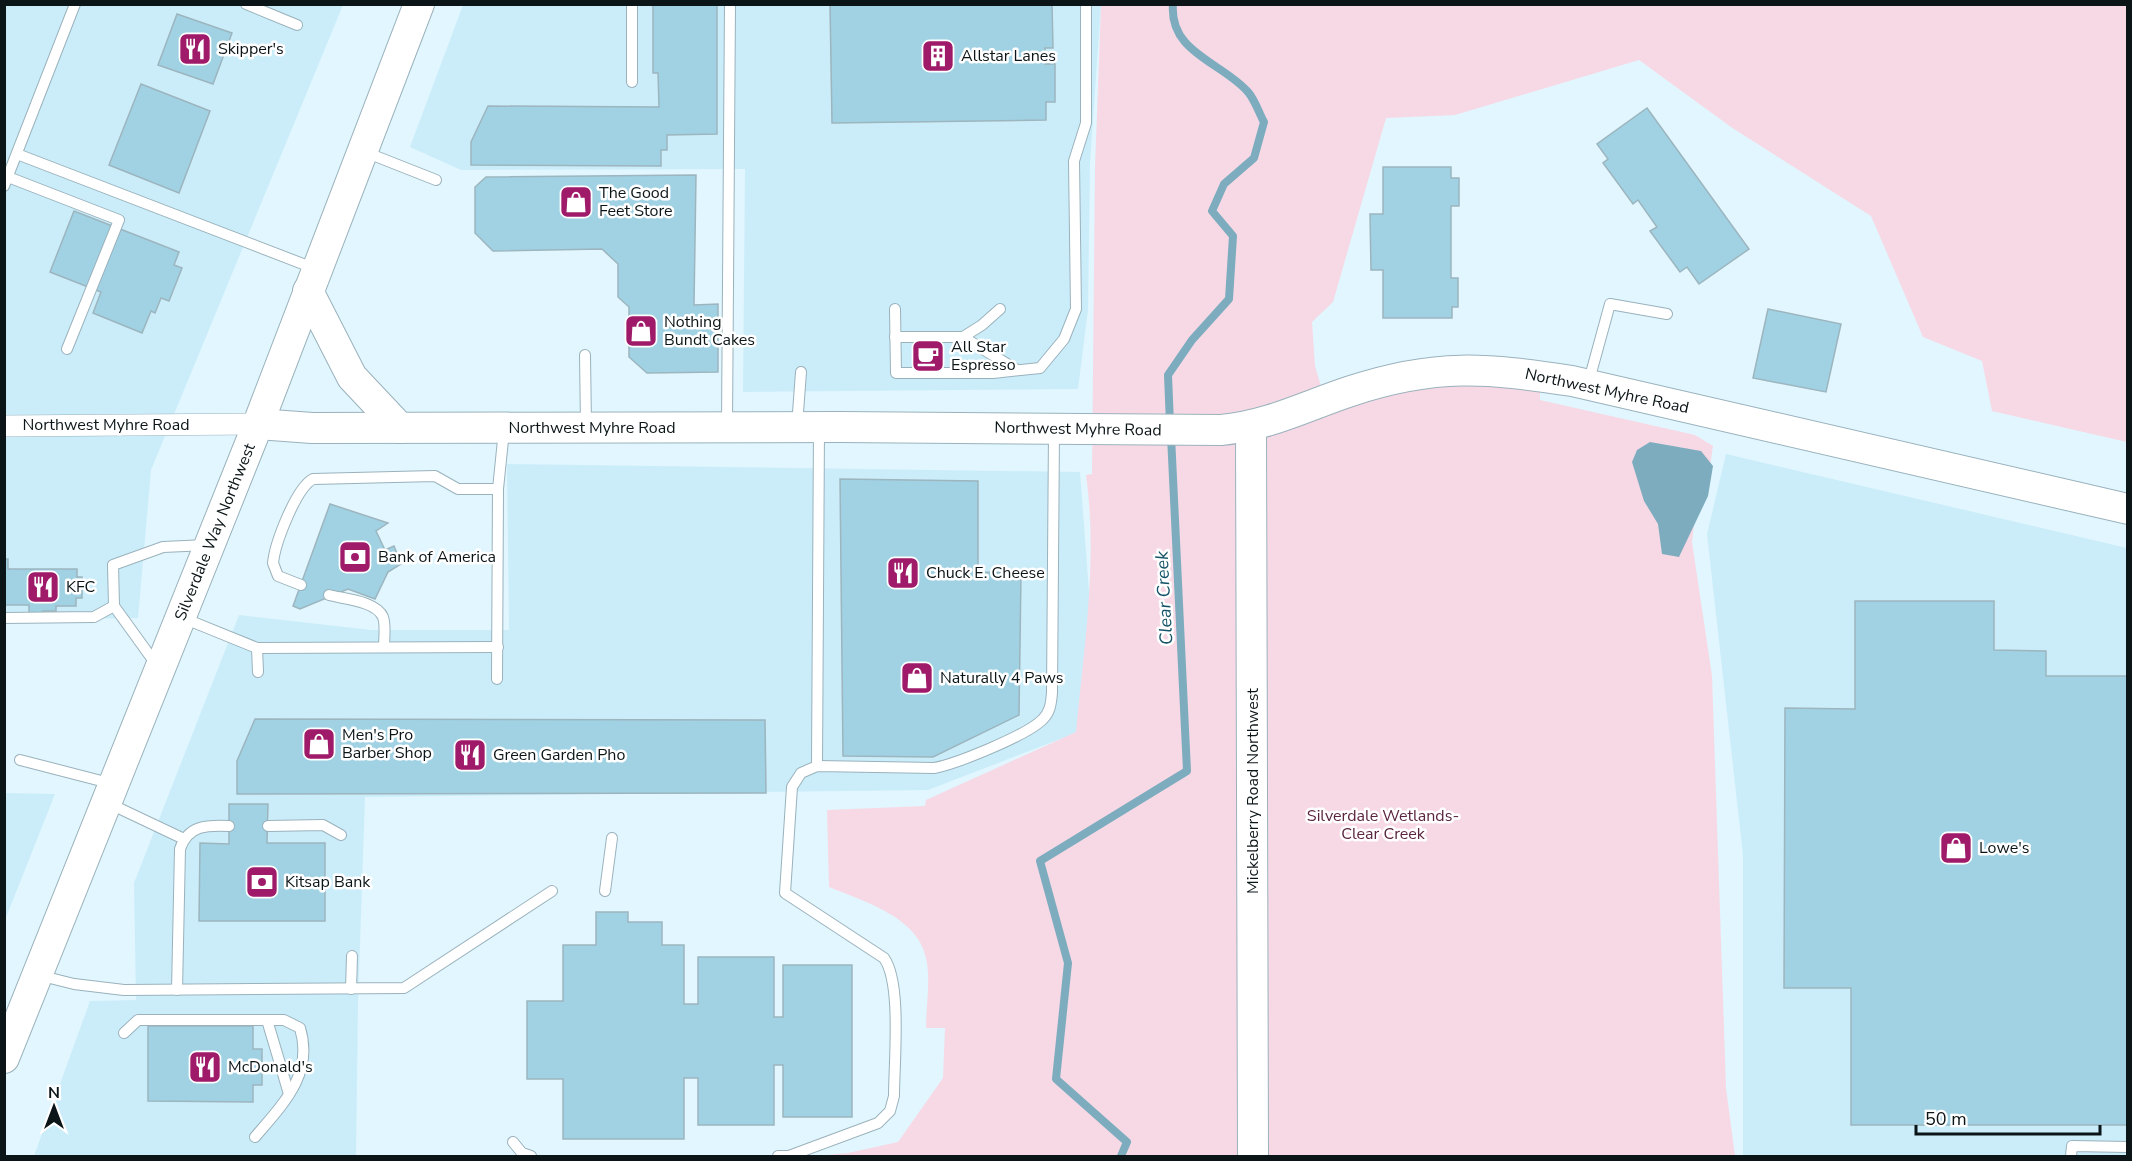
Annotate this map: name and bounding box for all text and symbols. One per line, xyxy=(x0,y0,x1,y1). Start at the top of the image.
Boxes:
restaurant icon: Skipper's xyxy=(177,31,213,67)
place label: Skipper's xyxy=(218,38,284,60)
building icon: Allstar Lanes xyxy=(920,38,956,74)
place label: Allstar Lanes xyxy=(961,45,1056,67)
place label: The Good Feet Store xyxy=(599,182,673,222)
shop icon: The Good Feet Store xyxy=(558,184,594,220)
place label: Nothing Bundt Cakes xyxy=(664,311,755,351)
shop icon: Nothing Bundt Cakes xyxy=(623,313,659,349)
place label: All Star Espresso xyxy=(951,336,1016,376)
cafe icon: All Star Espresso xyxy=(910,338,946,374)
street label: Northwest Myhre Road xyxy=(1523,363,1691,419)
street label: Northwest Myhre Road xyxy=(22,414,190,436)
street label: Northwest Myhre Road xyxy=(508,417,676,439)
street label: Northwest Myhre Road xyxy=(994,417,1162,441)
street label: Silverdale Way Northwest xyxy=(169,440,261,624)
bank icon: Bank of America xyxy=(337,539,373,575)
place label: Bank of America xyxy=(378,546,496,568)
water label: Clear Creek xyxy=(1150,549,1178,646)
restaurant icon: Chuck E. Cheese xyxy=(885,555,921,591)
place label: Chuck E. Cheese xyxy=(926,562,1045,584)
restaurant icon: KFC xyxy=(25,569,61,605)
place label: KFC xyxy=(66,576,96,598)
shop icon: Naturally 4 Paws xyxy=(899,660,935,696)
place label: Naturally 4 Paws xyxy=(940,667,1064,689)
street label: Mickelberry Road Northwest xyxy=(1242,688,1264,894)
place label: Men's Pro Barber Shop xyxy=(342,724,432,764)
shop icon: Men's Pro Barber Shop xyxy=(301,726,337,762)
restaurant icon: Green Garden Pho xyxy=(452,737,488,773)
place label: Green Garden Pho xyxy=(493,744,625,766)
park label: Silverdale Wetlands- Clear Creek xyxy=(1307,805,1459,845)
shop icon: Lowe's xyxy=(1938,830,1974,866)
place label: Lowe's xyxy=(1979,837,2029,859)
bank icon: Kitsap Bank xyxy=(244,864,280,900)
place label: Kitsap Bank xyxy=(285,871,371,893)
restaurant icon: McDonald's xyxy=(187,1049,223,1085)
place label: McDonald's xyxy=(228,1056,313,1078)
north arrow xyxy=(24,1077,84,1137)
text: N xyxy=(48,1082,60,1104)
scale bar xyxy=(1916,1098,2100,1136)
text: 50 m xyxy=(1925,1107,1967,1131)

